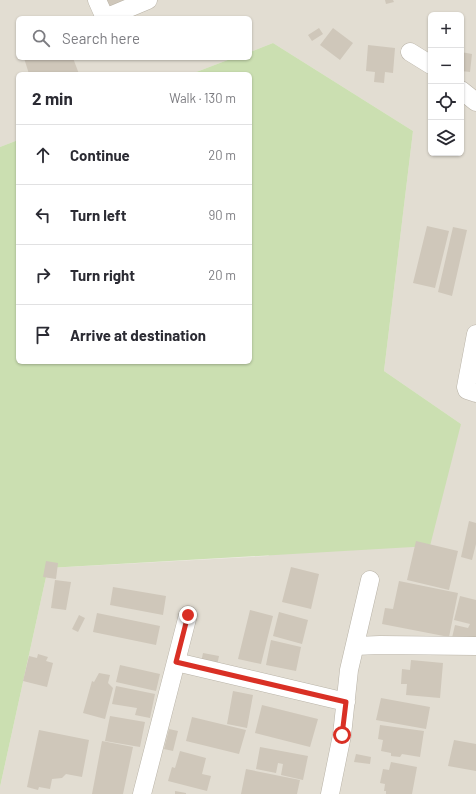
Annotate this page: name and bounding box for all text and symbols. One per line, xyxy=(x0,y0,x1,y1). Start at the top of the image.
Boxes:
map controls xyxy=(428,12,464,156)
button: + xyxy=(428,12,464,48)
search box xyxy=(16,16,252,60)
icon: search xyxy=(30,27,52,49)
text: Search here xyxy=(62,29,140,47)
button: − xyxy=(428,48,464,84)
button: locate xyxy=(428,84,464,120)
text: 2 min xyxy=(32,88,73,108)
text: Walk · 130 m xyxy=(169,90,236,106)
button: layers xyxy=(428,120,464,156)
icon: ahead xyxy=(32,144,54,166)
text: Continue xyxy=(70,146,130,164)
text: 20 m xyxy=(208,147,236,163)
icon: left xyxy=(32,204,54,226)
text: Turn left xyxy=(70,206,126,224)
text: 90 m xyxy=(209,207,236,223)
icon: right xyxy=(32,264,54,286)
text: Turn right xyxy=(70,266,135,284)
text: 20 m xyxy=(208,267,236,283)
icon: arrive xyxy=(32,324,54,346)
text: Arrive at destination xyxy=(70,326,206,344)
route end xyxy=(179,606,197,624)
route start xyxy=(333,726,351,744)

